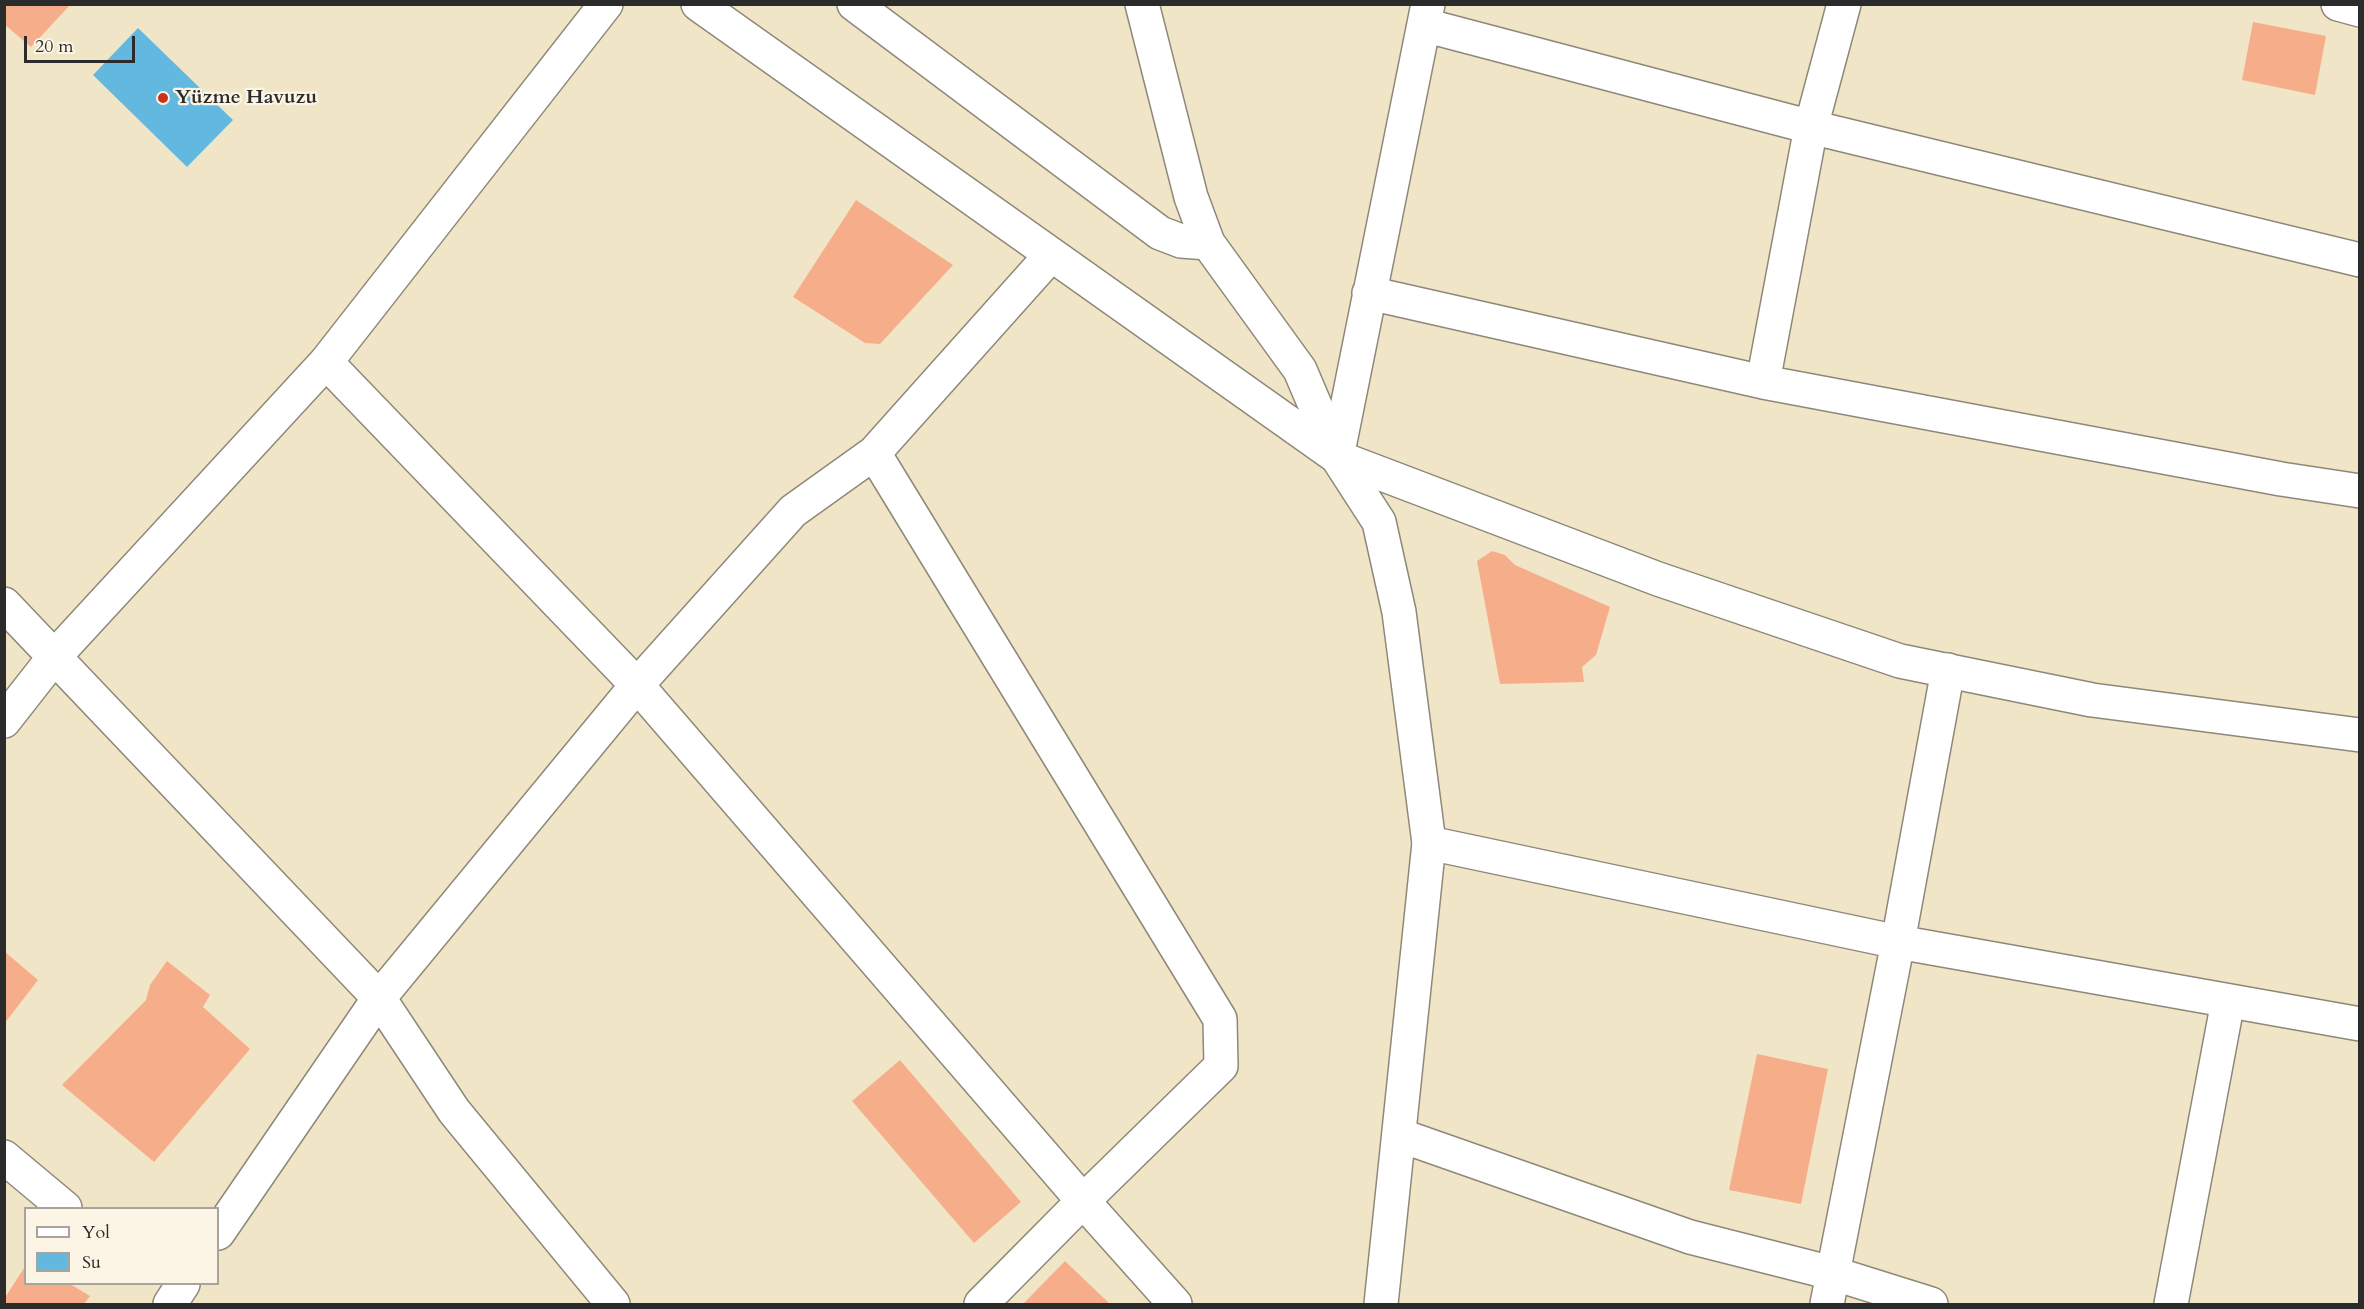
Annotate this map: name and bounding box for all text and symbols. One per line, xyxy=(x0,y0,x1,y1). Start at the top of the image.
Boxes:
scale bar xyxy=(27,24,138,62)
text: 20 m xyxy=(35,34,74,59)
place label: Yüzme Havuzu xyxy=(175,86,317,110)
marker: Yüzme Havuzu xyxy=(156,91,170,105)
legend xyxy=(24,1207,219,1285)
text: Yol xyxy=(82,1220,110,1245)
text: Su xyxy=(82,1250,101,1275)

